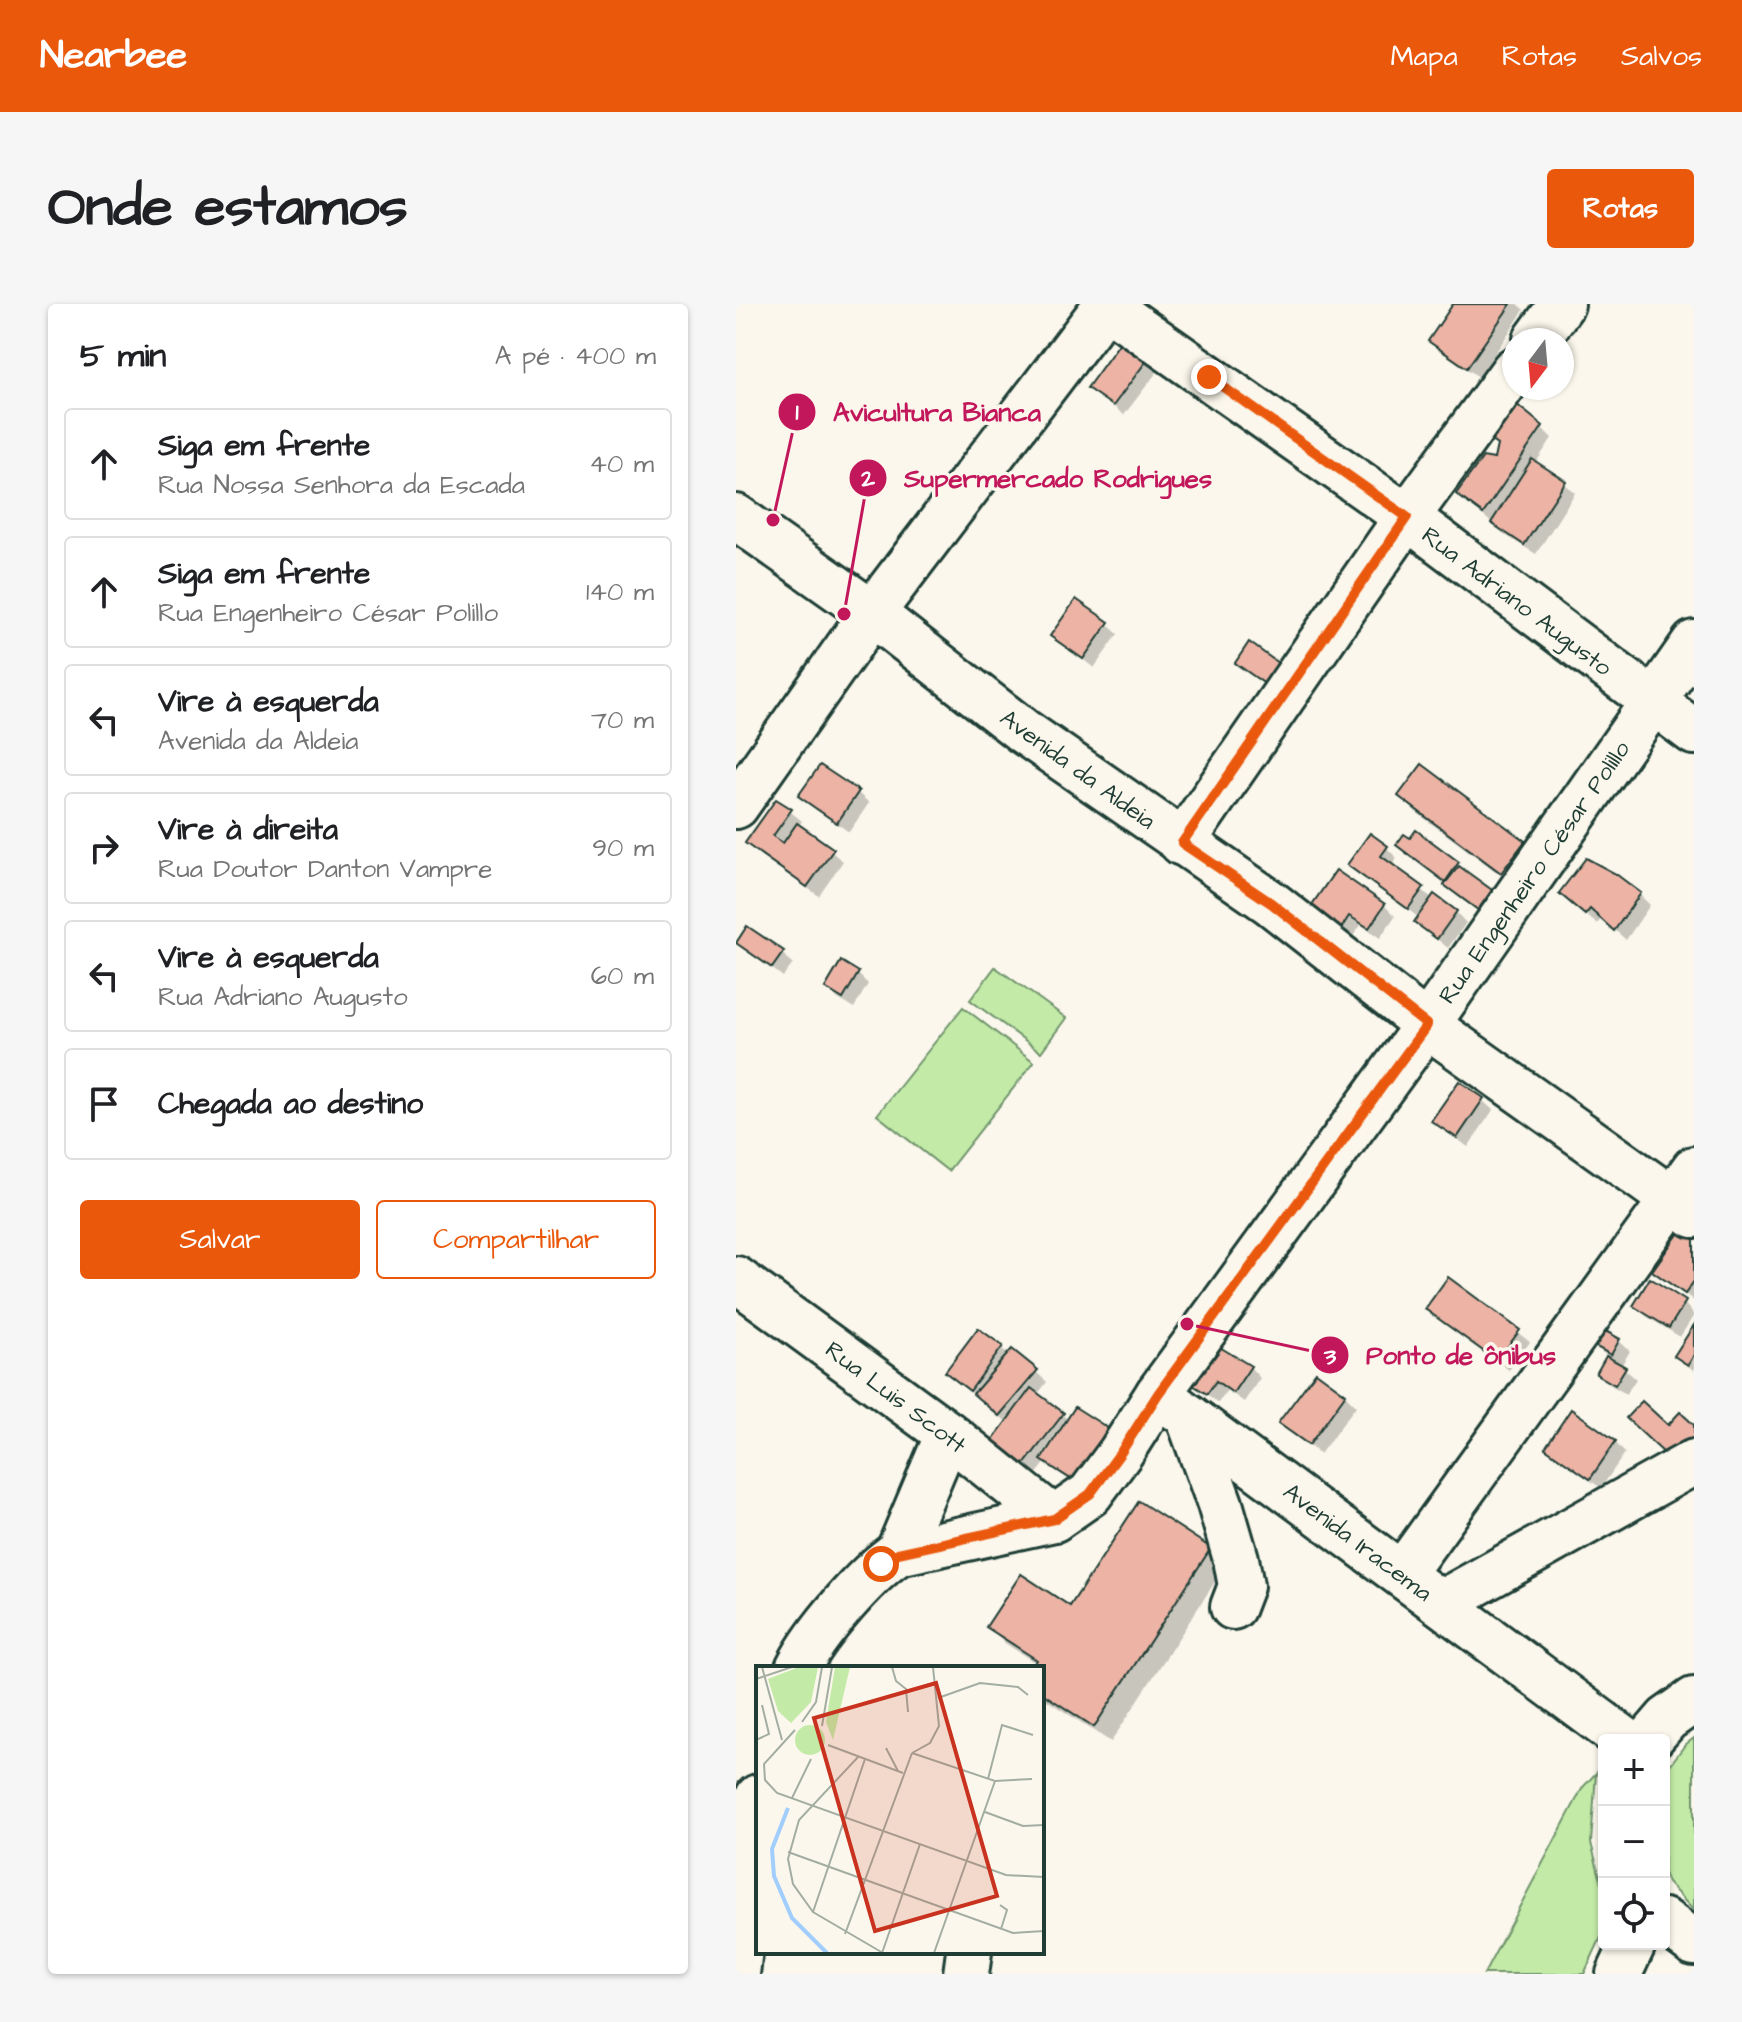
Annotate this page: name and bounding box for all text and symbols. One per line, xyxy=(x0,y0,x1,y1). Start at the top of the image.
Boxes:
text: Nearbee xyxy=(40,30,187,82)
text: Mapa xyxy=(1390,37,1458,76)
text: Rotas xyxy=(1502,37,1577,76)
text: Salvos xyxy=(1621,37,1702,76)
text: Onde estamos xyxy=(48,169,408,247)
button: Rotas xyxy=(1547,169,1694,248)
north arrow xyxy=(1502,328,1574,400)
text: 5 min xyxy=(80,332,166,380)
text: A pé · 400 m xyxy=(495,338,656,374)
route end xyxy=(1191,359,1227,395)
callout: Avicultura Bianca xyxy=(777,387,1056,437)
text: Avicultura Bianca xyxy=(833,395,1042,431)
text: 1 xyxy=(795,396,799,430)
text: Siga em frente xyxy=(158,425,370,467)
icon: ahead xyxy=(82,442,126,486)
text: 40 m xyxy=(589,446,654,482)
callout: Supermercado Rodrigues xyxy=(848,453,1228,503)
text: Supermercado Rodrigues xyxy=(903,461,1212,500)
text: 2 xyxy=(860,462,875,496)
text: Rua Nossa Senhora da Escada xyxy=(158,467,525,503)
street label: Rua Adriano Augusto xyxy=(1414,519,1619,686)
text: Siga em frente xyxy=(158,553,370,595)
icon: ahead xyxy=(82,570,126,614)
text: 140 m xyxy=(586,574,654,610)
text: Rua Engenheiro César Polillo xyxy=(158,595,498,631)
text: Vire à esquerda xyxy=(158,681,379,723)
icon: left xyxy=(82,698,126,742)
text: 70 m xyxy=(591,702,654,738)
street label: Avenida da Aldeia xyxy=(993,702,1162,838)
text: Avenida da Aldeia xyxy=(158,723,358,759)
street label: Rua Engenheiro César Polillo xyxy=(1431,734,1640,1011)
text: Vire à direita xyxy=(158,809,338,851)
icon: right xyxy=(82,826,126,870)
text: 90 m xyxy=(592,830,654,866)
text: Rua Doutor Danton Vampre xyxy=(158,851,492,887)
text: Vire à esquerda xyxy=(158,937,379,979)
icon: left xyxy=(82,954,126,998)
text: 60 m xyxy=(591,958,654,994)
text: Rua Adriano Augusto xyxy=(158,979,408,1015)
icon: arrive xyxy=(82,1082,126,1126)
text: Chegada ao destino xyxy=(158,1083,423,1125)
button: Salvar xyxy=(80,1200,360,1279)
button: Compartilhar xyxy=(376,1200,656,1279)
callout: Ponto de ônibus xyxy=(1310,1330,1572,1380)
street label: Rua Luis Scott xyxy=(818,1333,973,1462)
text: Ponto de ônibus xyxy=(1366,1338,1556,1374)
text: 3 xyxy=(1323,1340,1337,1374)
street label: Avenida Iracema xyxy=(1276,1475,1439,1610)
route start xyxy=(863,1546,899,1582)
inset map xyxy=(756,1666,1044,1954)
map controls xyxy=(1598,1734,1670,1950)
button: + xyxy=(1598,1734,1670,1806)
button: − xyxy=(1598,1806,1670,1878)
button: locate xyxy=(1598,1878,1670,1950)

